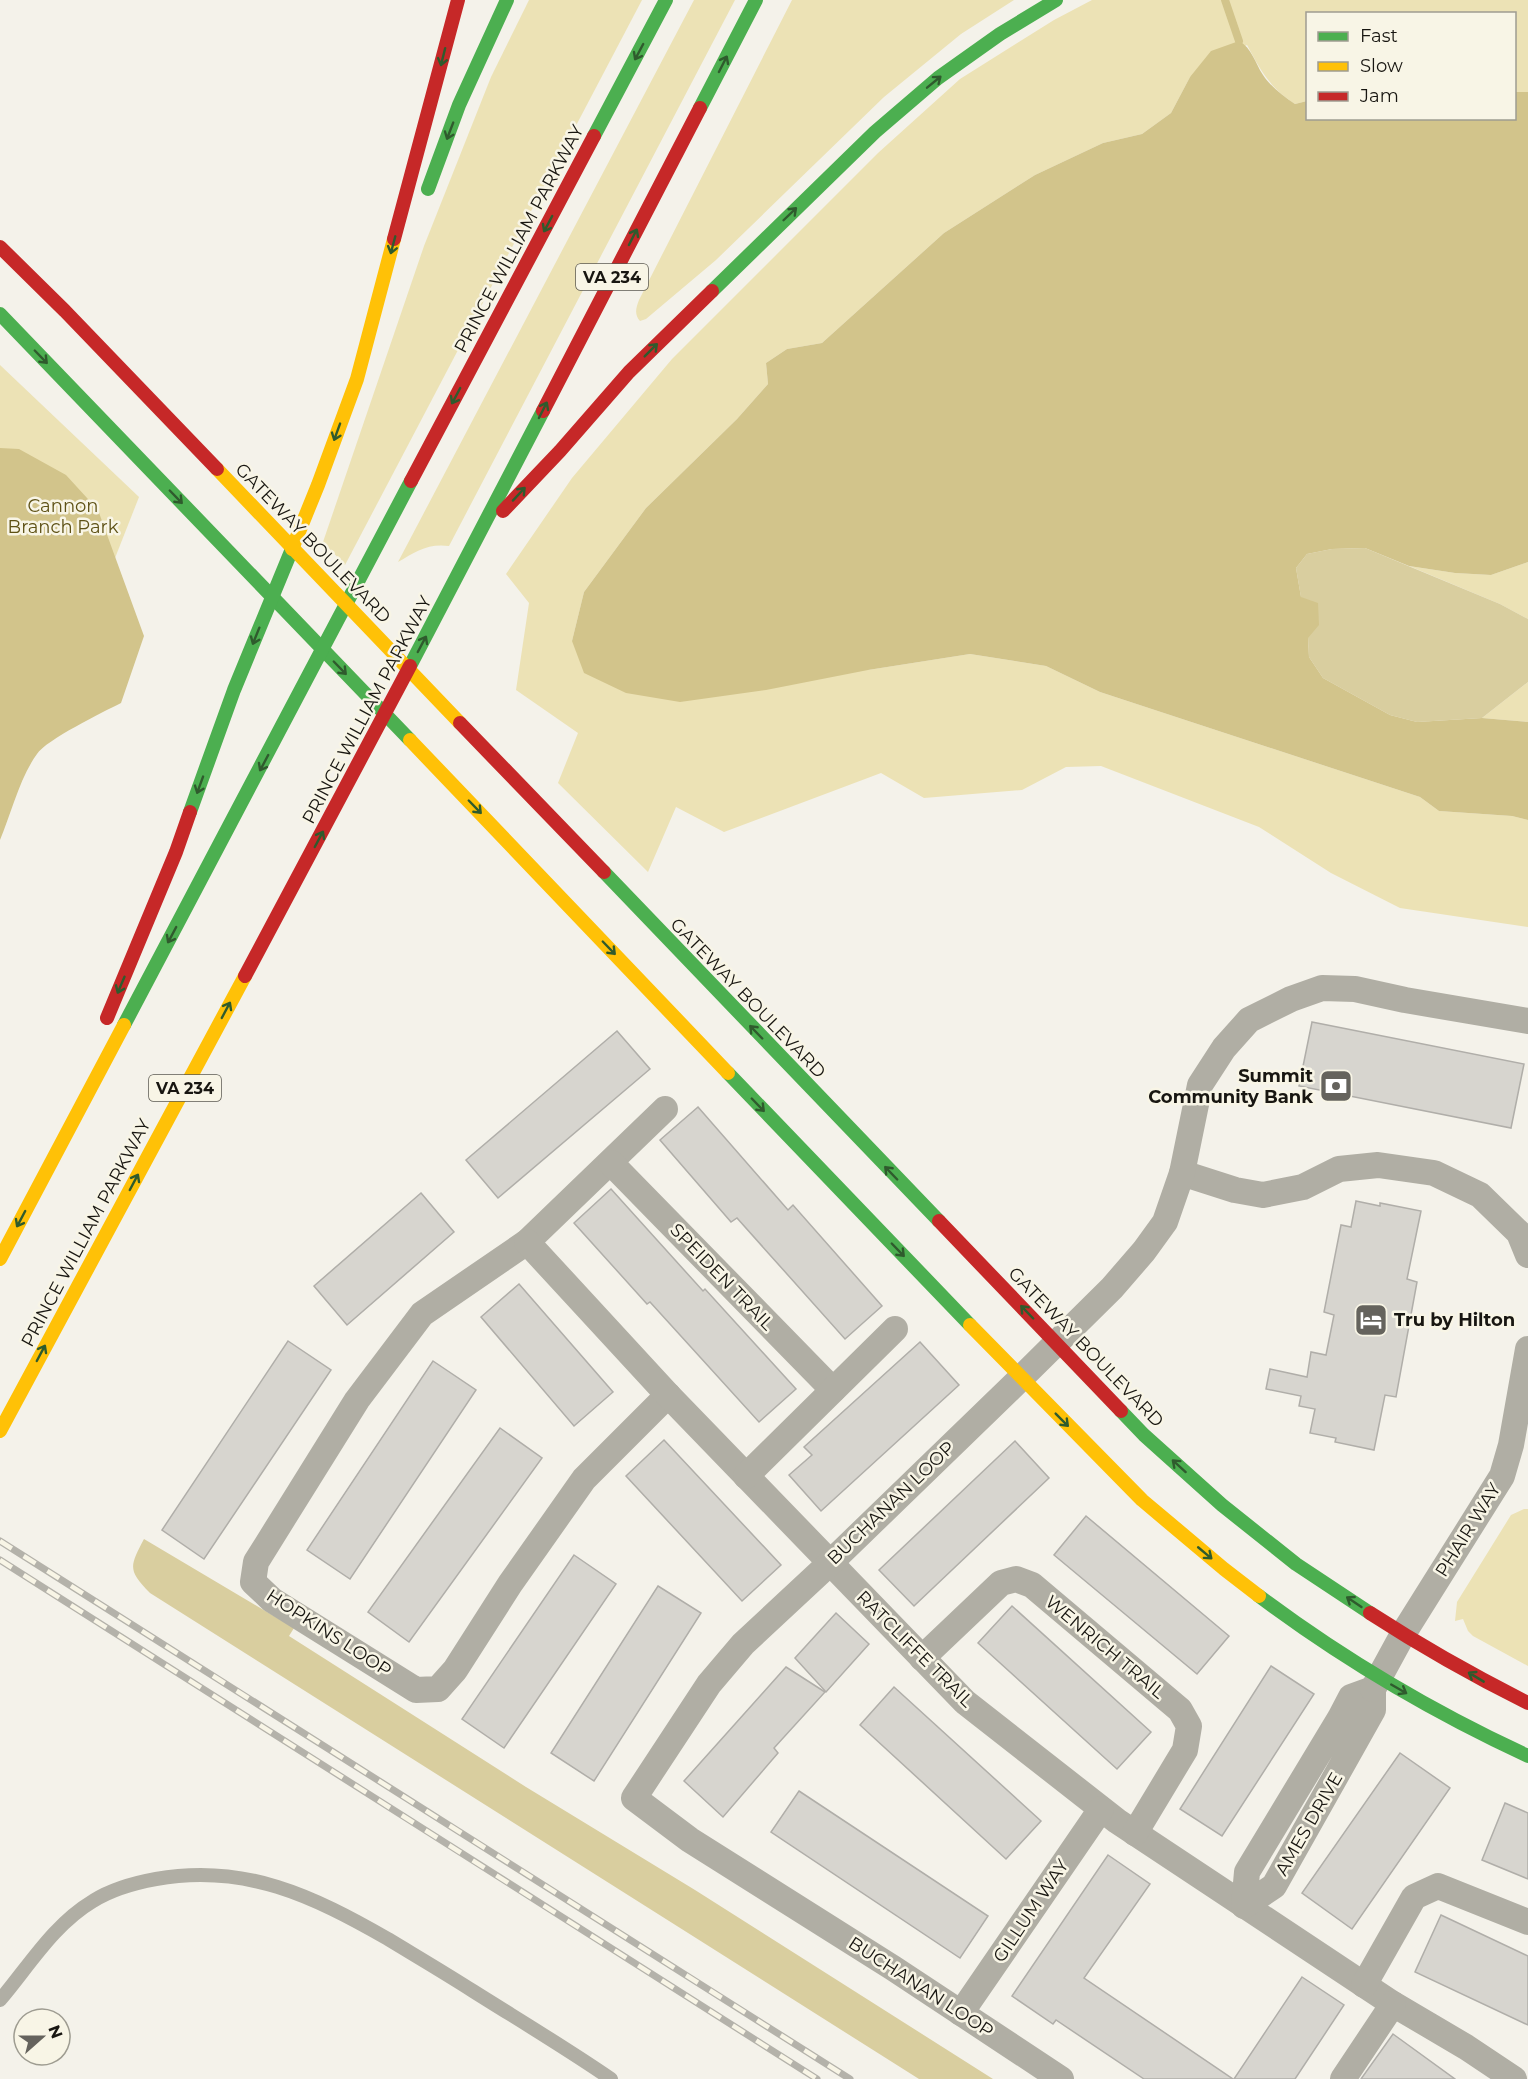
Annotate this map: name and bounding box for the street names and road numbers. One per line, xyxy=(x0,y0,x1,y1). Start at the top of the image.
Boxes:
street label: PRINCE WILLIAM PARKWAY xyxy=(449,121,589,357)
road number: VA 234 xyxy=(576,264,648,290)
street label: GATEWAY BOULEVARD xyxy=(231,458,395,628)
street label: PRINCE WILLIAM PARKWAY xyxy=(297,592,437,828)
street label: GATEWAY BOULEVARD xyxy=(666,913,830,1083)
road number: VA 234 xyxy=(149,1075,221,1101)
street label: PRINCE WILLIAM PARKWAY xyxy=(16,1115,156,1351)
street label: SPEIDEN TRAIL xyxy=(666,1219,779,1335)
street label: GATEWAY BOULEVARD xyxy=(1004,1262,1168,1432)
street label: BUCHANAN LOOP xyxy=(823,1437,959,1569)
street label: PHAIR WAY xyxy=(1431,1479,1506,1581)
street label: HOPKINS LOOP xyxy=(262,1584,396,1682)
street label: RATCLIFFE TRAIL xyxy=(852,1586,978,1712)
street label: WENRICH TRAIL xyxy=(1041,1591,1170,1704)
street label: AMES DRIVE xyxy=(1271,1769,1347,1879)
street label: GILLUM WAY xyxy=(989,1855,1074,1967)
street label: BUCHANAN LOOP xyxy=(844,1932,998,2042)

